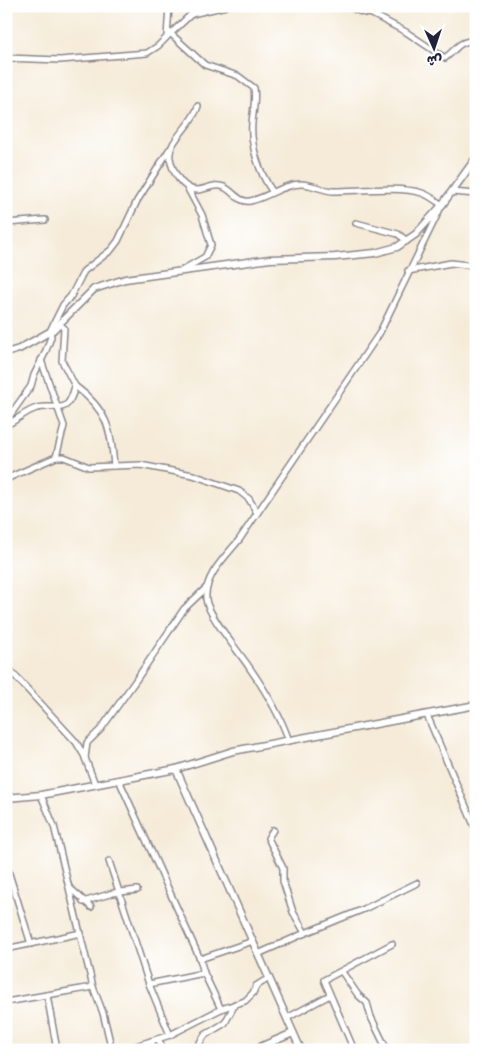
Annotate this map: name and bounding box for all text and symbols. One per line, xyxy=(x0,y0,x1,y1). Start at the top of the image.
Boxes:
north arrow xyxy=(410,22,460,72)
text: ش xyxy=(427,52,443,70)

